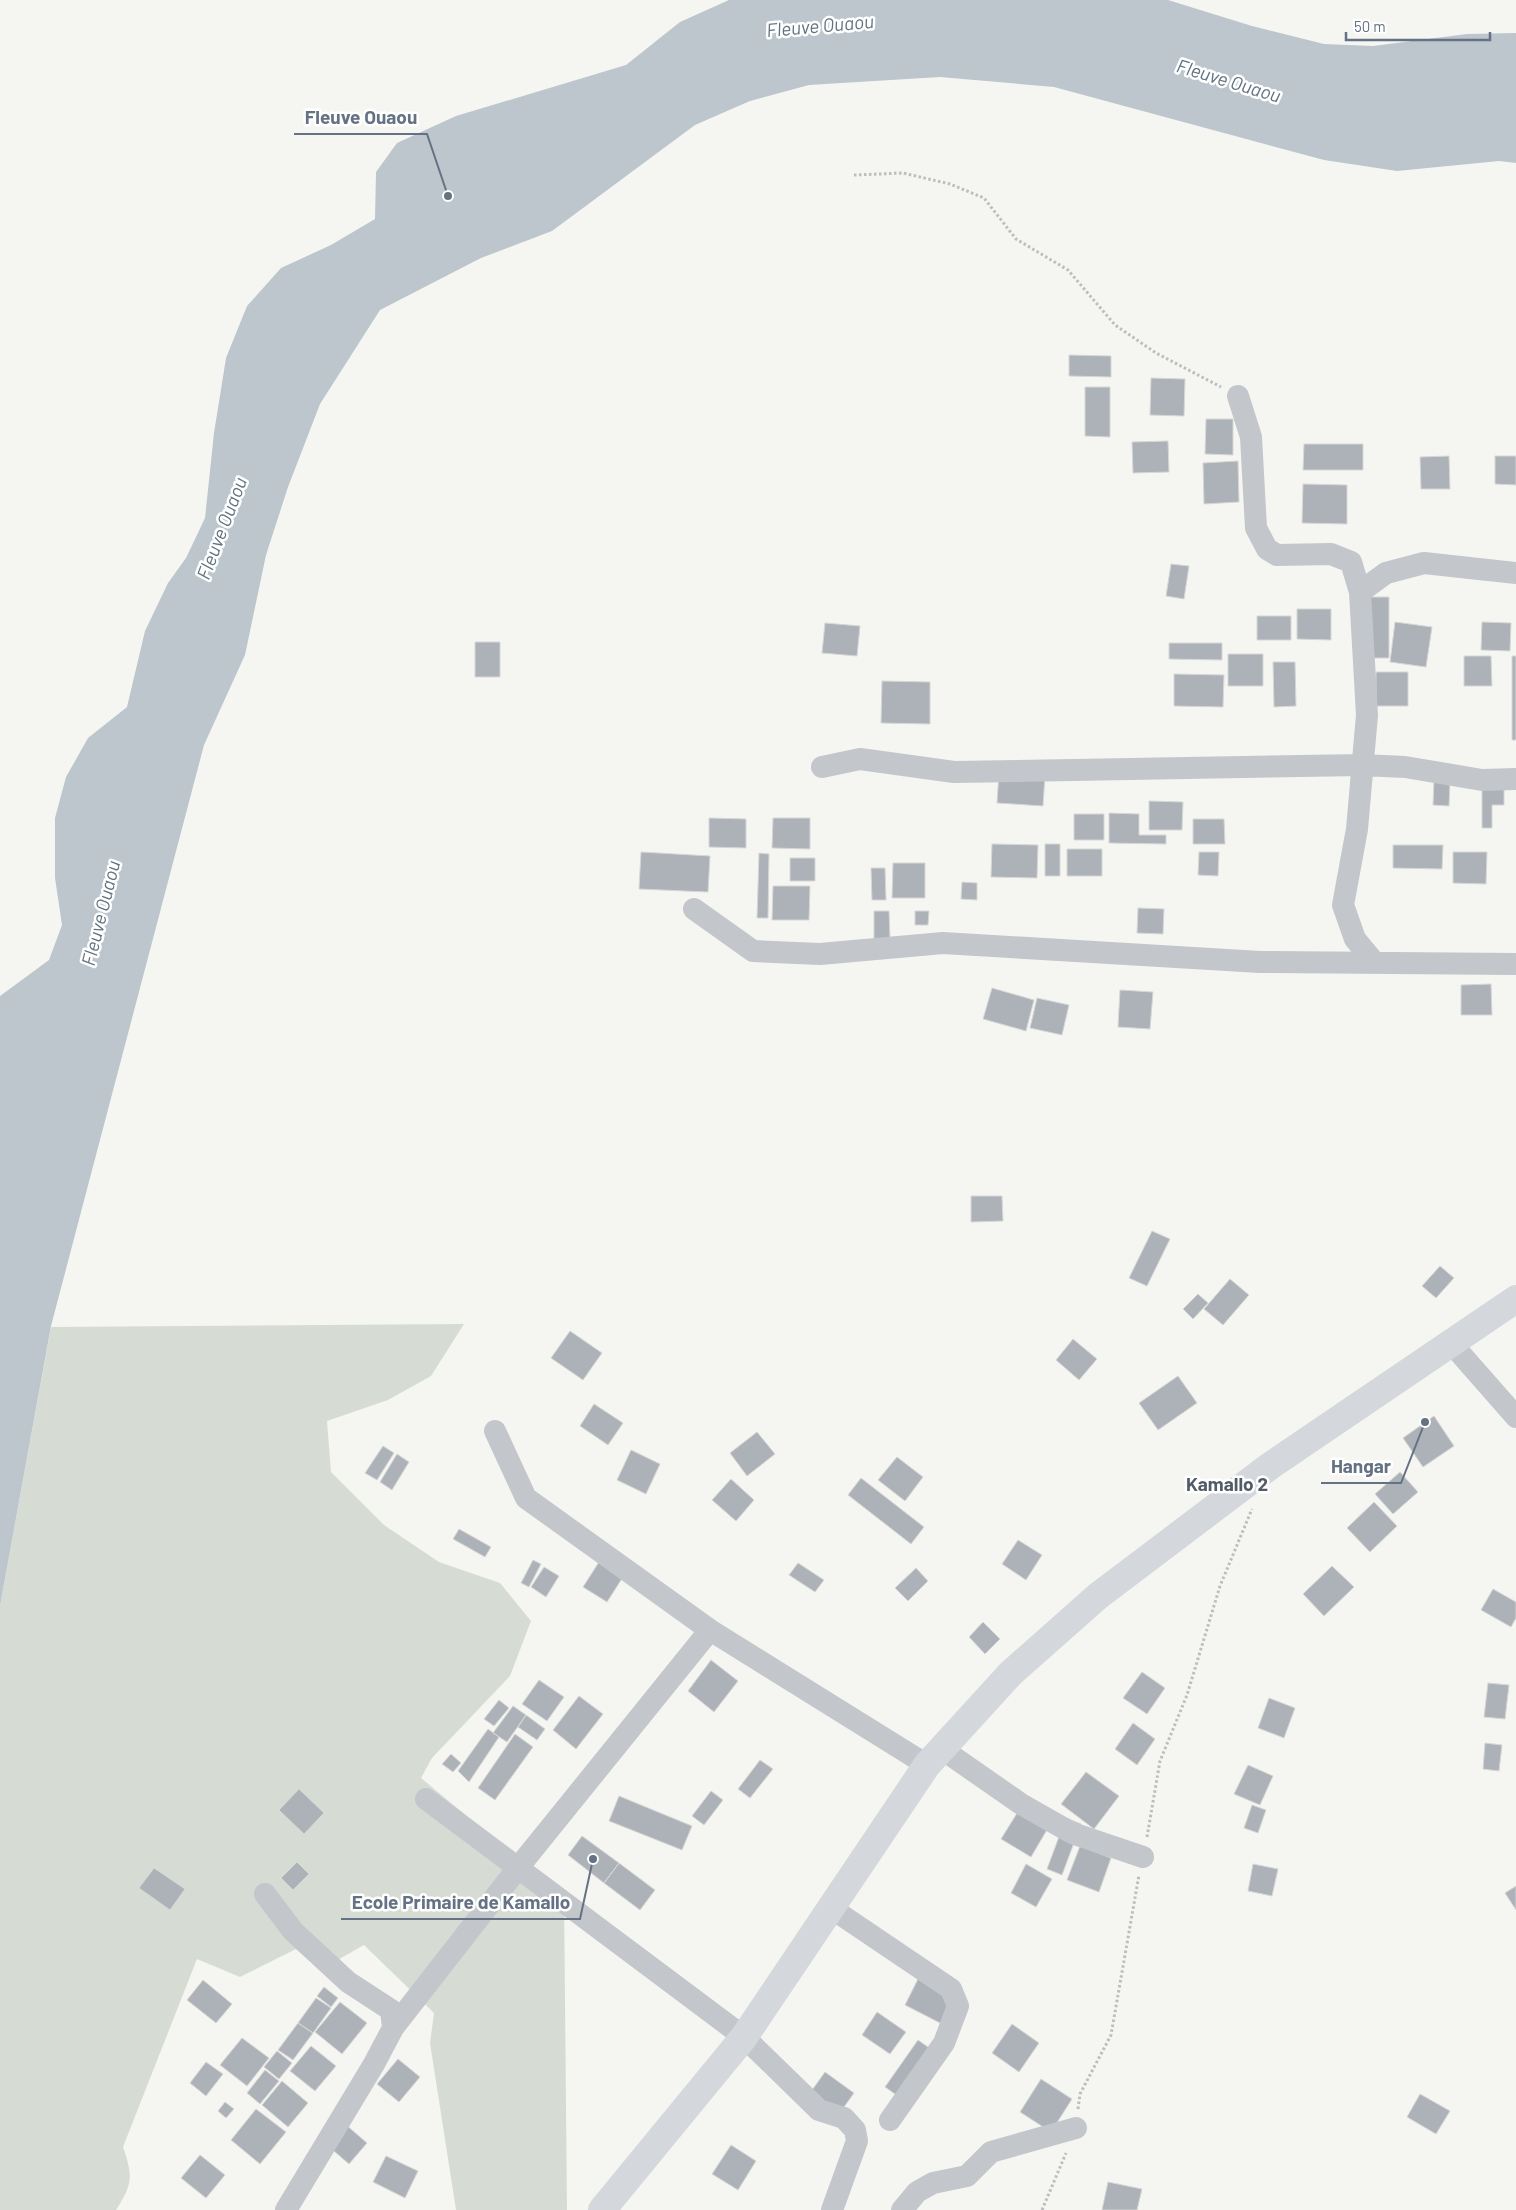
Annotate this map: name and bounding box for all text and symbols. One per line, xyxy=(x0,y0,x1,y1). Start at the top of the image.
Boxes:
water label: Fleuve Ouaou xyxy=(765,9,875,41)
scale bar xyxy=(1346,10,1490,42)
text: 50 m xyxy=(1354,17,1386,35)
water label: Fleuve Ouaou xyxy=(1174,53,1284,107)
callout: Fleuve Ouaou xyxy=(294,100,427,134)
text: Fleuve Ouaou xyxy=(305,105,417,128)
water label: Fleuve Ouaou xyxy=(191,474,251,582)
water label: Fleuve Ouaou xyxy=(76,858,124,968)
callout: Hangar xyxy=(1321,1449,1401,1483)
text: Hangar xyxy=(1331,1454,1392,1477)
district label: Kamallo 2 xyxy=(1186,1472,1268,1495)
callout: Ecole Primaire de Kamallo xyxy=(341,1885,580,1919)
text: Ecole Primaire de Kamallo xyxy=(352,1890,570,1913)

